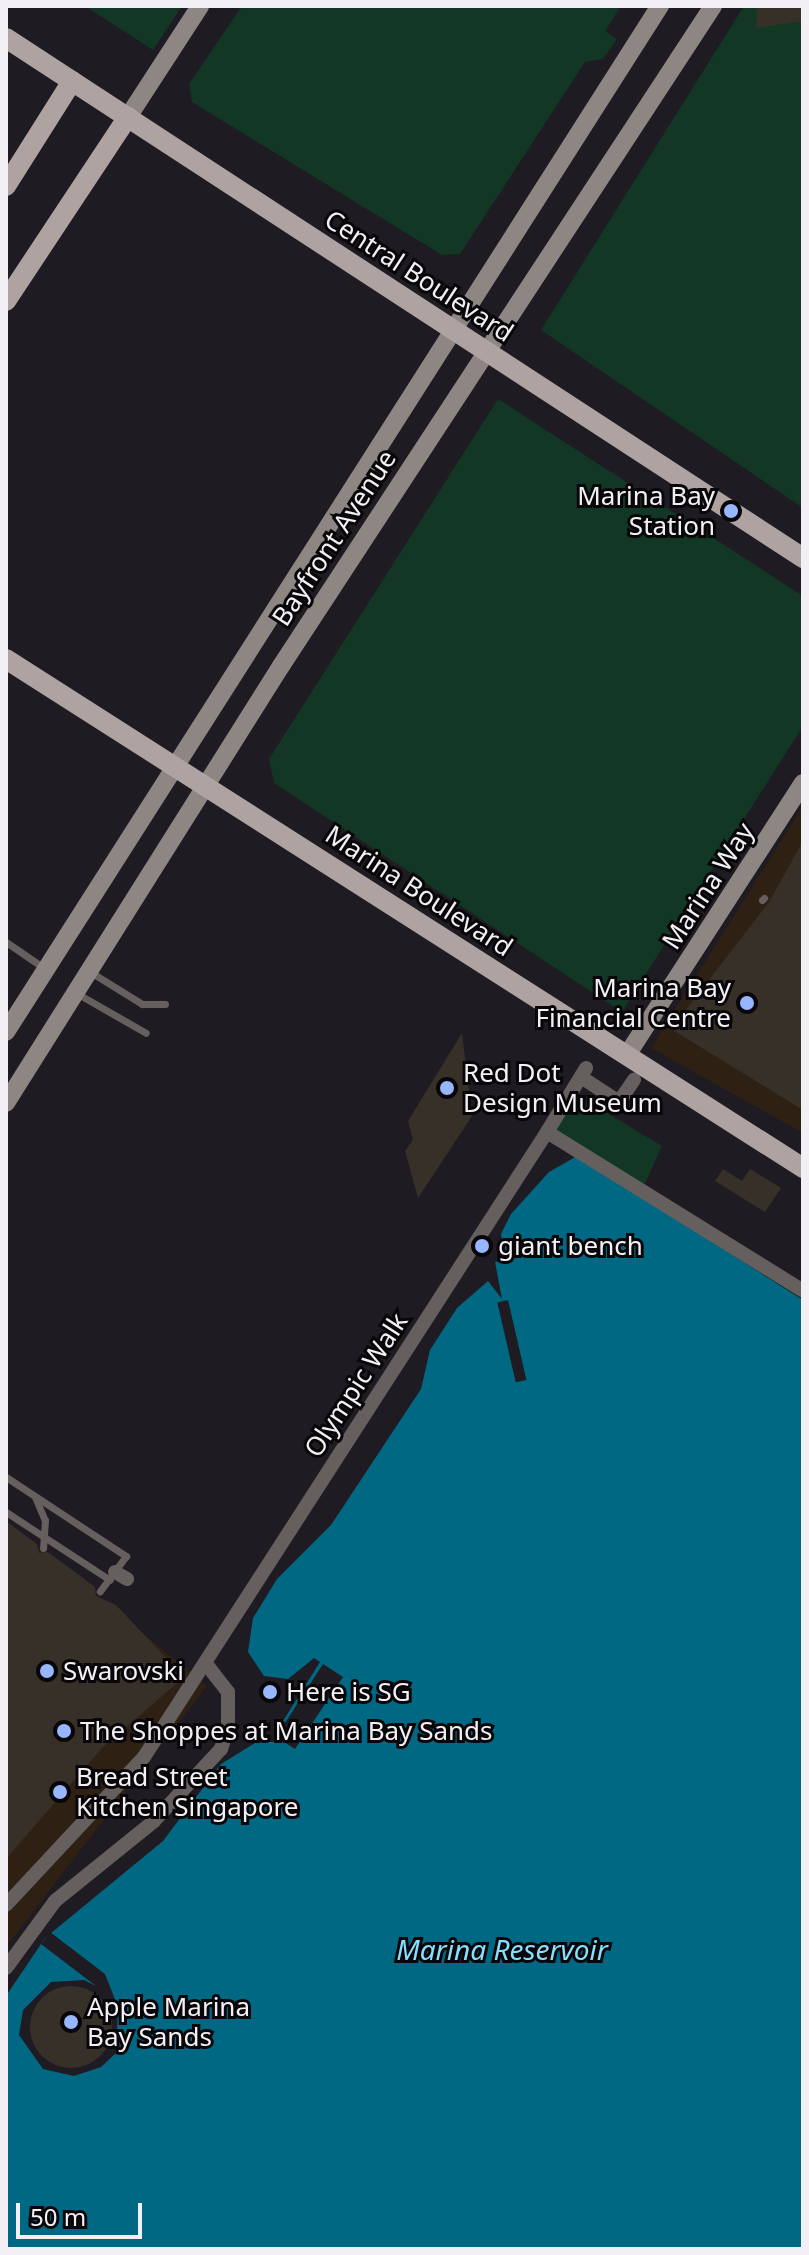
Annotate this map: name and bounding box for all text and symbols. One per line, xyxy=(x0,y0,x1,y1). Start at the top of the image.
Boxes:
street label: Central Boulevard xyxy=(319,203,519,349)
street label: Bayfront Avenue xyxy=(266,444,402,632)
place label: Marina Bay Station xyxy=(577,480,715,542)
marker: Marina Bay Station xyxy=(722,502,740,520)
street label: Marina Way xyxy=(656,817,760,955)
street label: Marina Boulevard xyxy=(320,819,518,963)
place label: Marina Bay Financial Centre xyxy=(535,972,731,1034)
marker: Marina Bay Financial Centre xyxy=(738,994,756,1012)
place label: Red Dot Design Museum xyxy=(463,1057,662,1118)
marker: Red Dot Design Museum xyxy=(438,1079,456,1097)
place label: giant bench xyxy=(498,1230,643,1262)
marker: giant bench xyxy=(473,1237,491,1255)
street label: Olympic Walk xyxy=(298,1307,414,1463)
place label: Swarovski xyxy=(63,1655,184,1687)
marker: Swarovski xyxy=(38,1662,56,1680)
place label: Here is SG xyxy=(286,1676,411,1708)
marker: Here is SG xyxy=(261,1683,279,1701)
place label: The Shoppes at Marina Bay Sands xyxy=(80,1715,493,1747)
marker: The Shoppes at Marina Bay Sands xyxy=(55,1722,73,1740)
place label: Bread Street Kitchen Singapore xyxy=(76,1761,298,1822)
marker: Bread Street Kitchen Singapore xyxy=(51,1783,69,1801)
water label: Marina Reservoir xyxy=(396,1932,608,1966)
place label: Apple Marina Bay Sands xyxy=(87,1991,250,2052)
marker: Apple Marina Bay Sands xyxy=(62,2013,80,2031)
scale bar xyxy=(20,2187,146,2237)
text: 50 m xyxy=(30,2200,86,2233)

